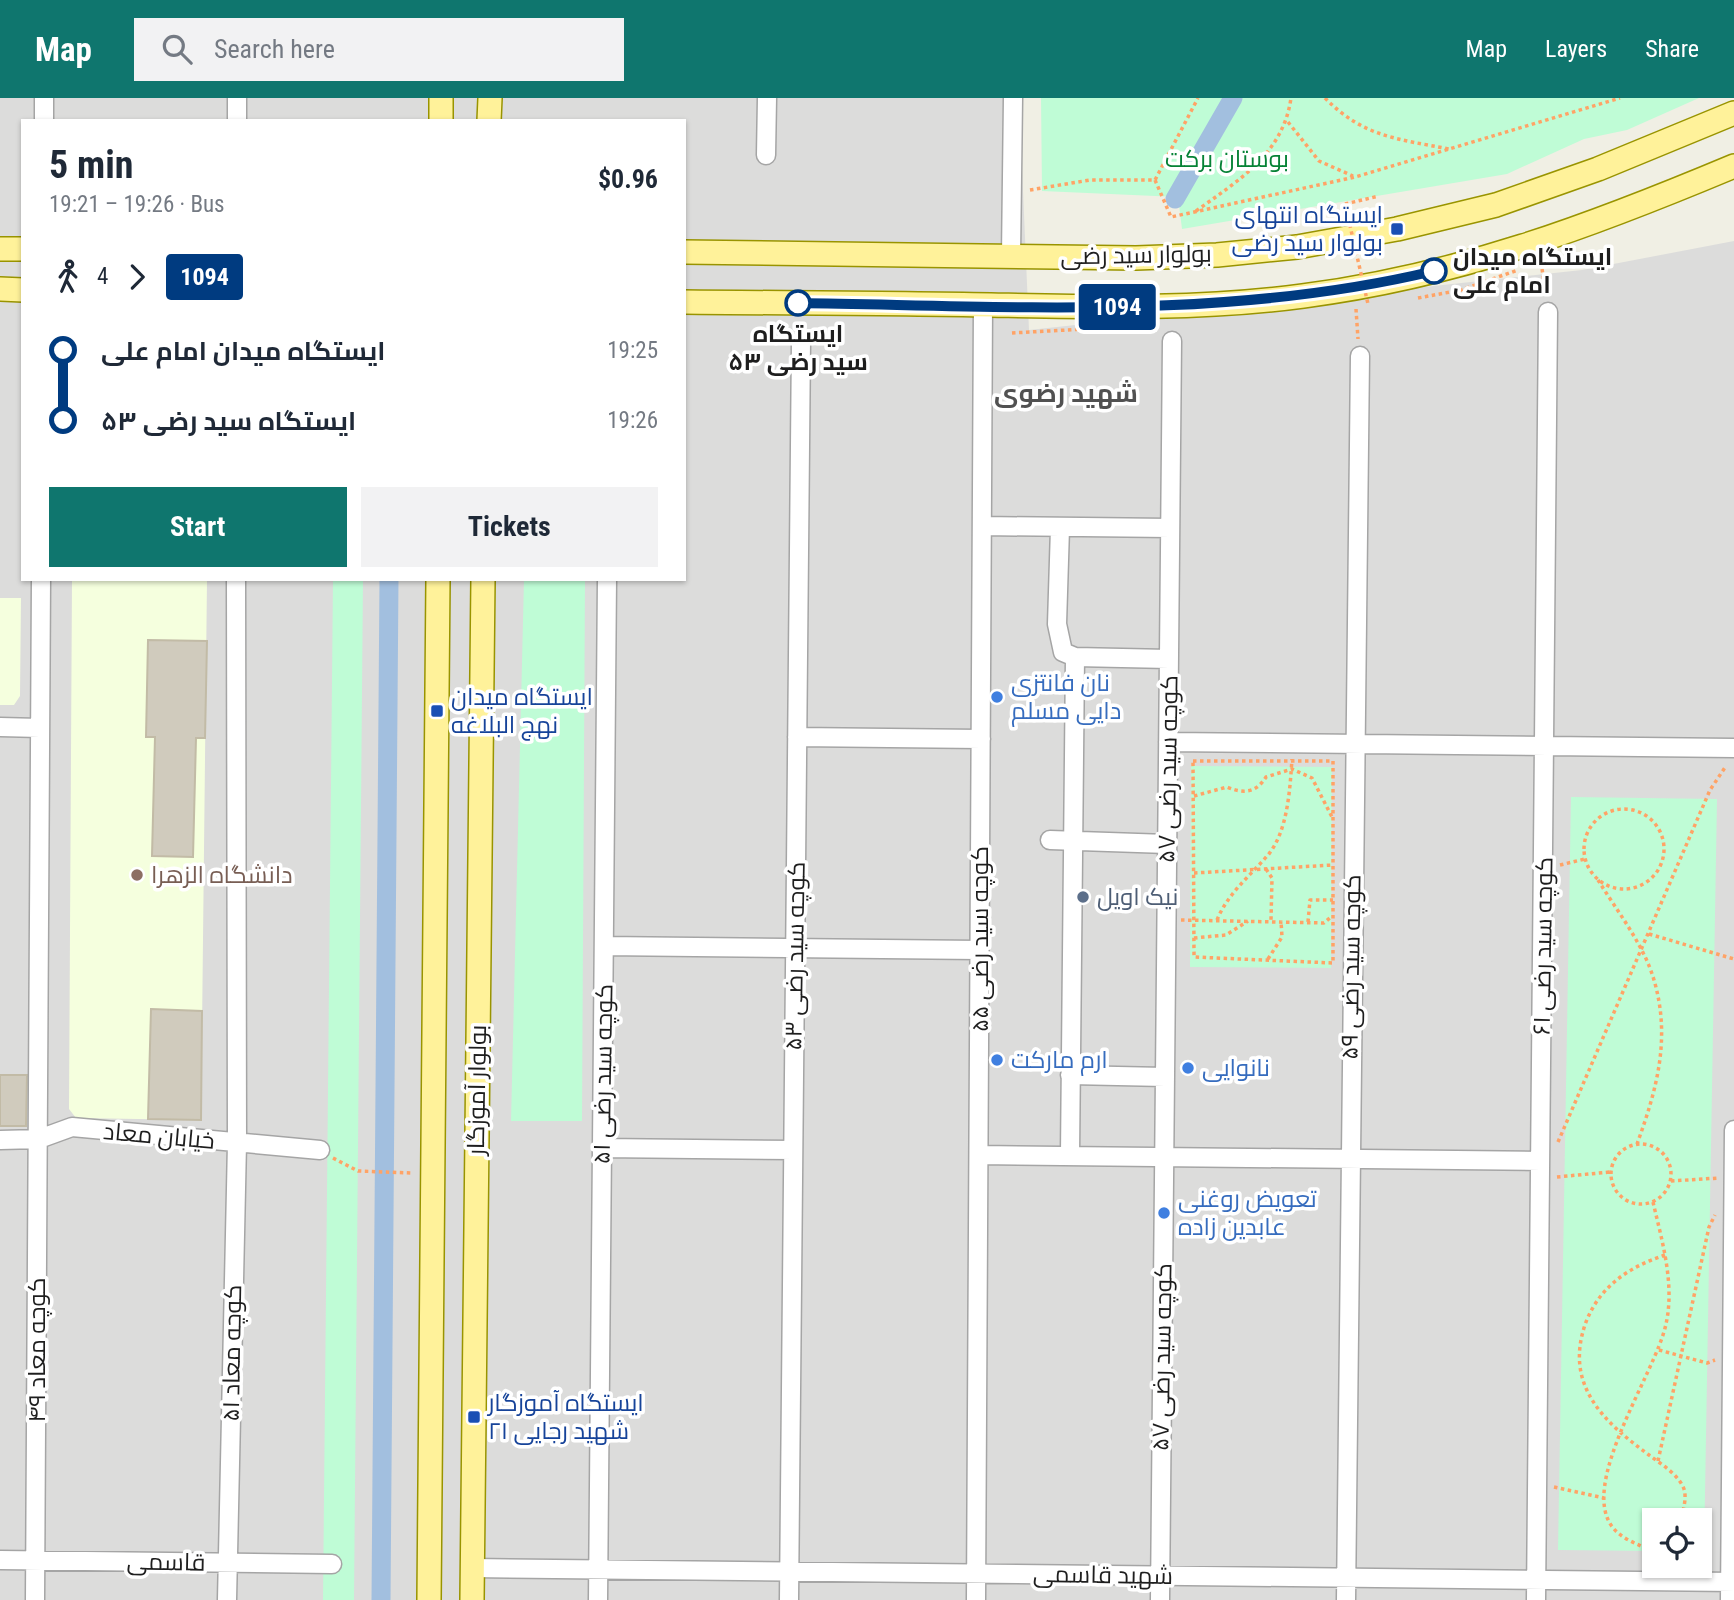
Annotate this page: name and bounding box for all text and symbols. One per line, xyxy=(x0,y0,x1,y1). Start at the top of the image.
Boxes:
search box xyxy=(134,18,624,81)
text: Map xyxy=(35,30,92,69)
icon: search xyxy=(158,30,196,68)
text: Search here xyxy=(214,34,335,64)
text: Map xyxy=(1466,35,1507,63)
text: Layers xyxy=(1545,35,1607,63)
text: Share xyxy=(1645,35,1699,63)
text: 5 min xyxy=(49,143,133,187)
park label: بوستان برکت xyxy=(1165,145,1289,173)
text: $0.96 xyxy=(598,164,658,194)
text: 19:21 – 19:26 · Bus xyxy=(49,191,225,218)
place label: ایستگاه انتهای بولوار سید رضی xyxy=(1232,201,1383,257)
marker: ایستگاه انتهای بولوار سید رضی xyxy=(1389,221,1405,237)
street label: بولوار سید رضی xyxy=(1060,240,1212,270)
place label: ایستگاه میدان امام علی xyxy=(1453,243,1612,301)
icon: walk xyxy=(49,258,87,296)
icon: forward xyxy=(118,258,156,296)
marker: ایستگاه میدان امام علی xyxy=(1421,258,1447,284)
text: 4 xyxy=(97,263,108,290)
text: 1094 xyxy=(180,263,229,291)
line badge: 1094 xyxy=(1068,284,1166,330)
marker: ایستگاه سید رضی ۵۳ xyxy=(785,290,811,316)
text: 1094 xyxy=(1093,293,1141,321)
place label: ایستگاه سید رضی ۵۳ xyxy=(728,320,868,376)
text: ایستگاه میدان امام علی xyxy=(101,336,385,366)
text: 19:25 xyxy=(607,337,658,364)
district label: شهید رضوی xyxy=(994,378,1138,409)
text: ایستگاه سید رضی ۵۳ xyxy=(101,406,356,436)
text: 19:26 xyxy=(607,407,658,434)
button: Start xyxy=(49,487,347,567)
button: Tickets xyxy=(361,487,658,567)
place label: نان فانتزی دایی مسلم xyxy=(1011,669,1121,727)
street label: کوچه سید رضی ۵۷ xyxy=(1152,675,1186,863)
place label: ایستگاه میدان نهج البلاغه xyxy=(451,683,593,741)
marker: نان فانتزی دایی مسلم xyxy=(989,689,1005,705)
marker: ایستگاه میدان نهج البلاغه xyxy=(429,703,445,719)
street label: کوچه سید رضی ۵۵ xyxy=(966,846,996,1032)
street label: کوچه سید رضی ۶۱ xyxy=(1527,857,1561,1035)
place label: دانشگاه الزهرا xyxy=(151,861,293,889)
street label: کوچه سید رضی ۵۳ xyxy=(779,861,813,1051)
marker: دانشگاه الزهرا xyxy=(129,867,145,883)
street label: کوچه سید رضی ۵۹ xyxy=(1335,874,1369,1060)
place label: نیک اویل xyxy=(1097,883,1178,911)
marker: نیک اویل xyxy=(1075,889,1091,905)
street label: کوچه سید رضی ۵۱ xyxy=(587,984,621,1164)
street label: بولوار آموزگار xyxy=(462,1024,492,1158)
place label: ارم مارکت xyxy=(1011,1046,1108,1076)
marker: ارم مارکت xyxy=(989,1052,1005,1068)
place label: نانوایی xyxy=(1202,1054,1270,1082)
marker: نانوایی xyxy=(1180,1060,1196,1076)
street label: خیابان معاد xyxy=(102,1117,216,1155)
place label: تعویض روغنی عابدین زاده xyxy=(1178,1185,1317,1241)
marker: تعویض روغنی عابدین زاده xyxy=(1156,1205,1172,1221)
street label: کوچه سید رضی ۵۷ xyxy=(1146,1263,1180,1451)
street label: کوچه معاد ۴۹ xyxy=(23,1278,53,1422)
street label: کوچه معاد ۵۱ xyxy=(217,1284,249,1422)
place label: ایستگاه آموزگار شهید رجایی ۲۱ xyxy=(486,1389,644,1445)
marker: ایستگاه آموزگار شهید رجایی ۲۱ xyxy=(466,1409,482,1425)
map controls xyxy=(1642,1508,1712,1578)
button: locate xyxy=(1642,1508,1712,1578)
street label: قاسمی xyxy=(126,1547,206,1577)
street label: شهید قاسمی xyxy=(1033,1560,1173,1590)

